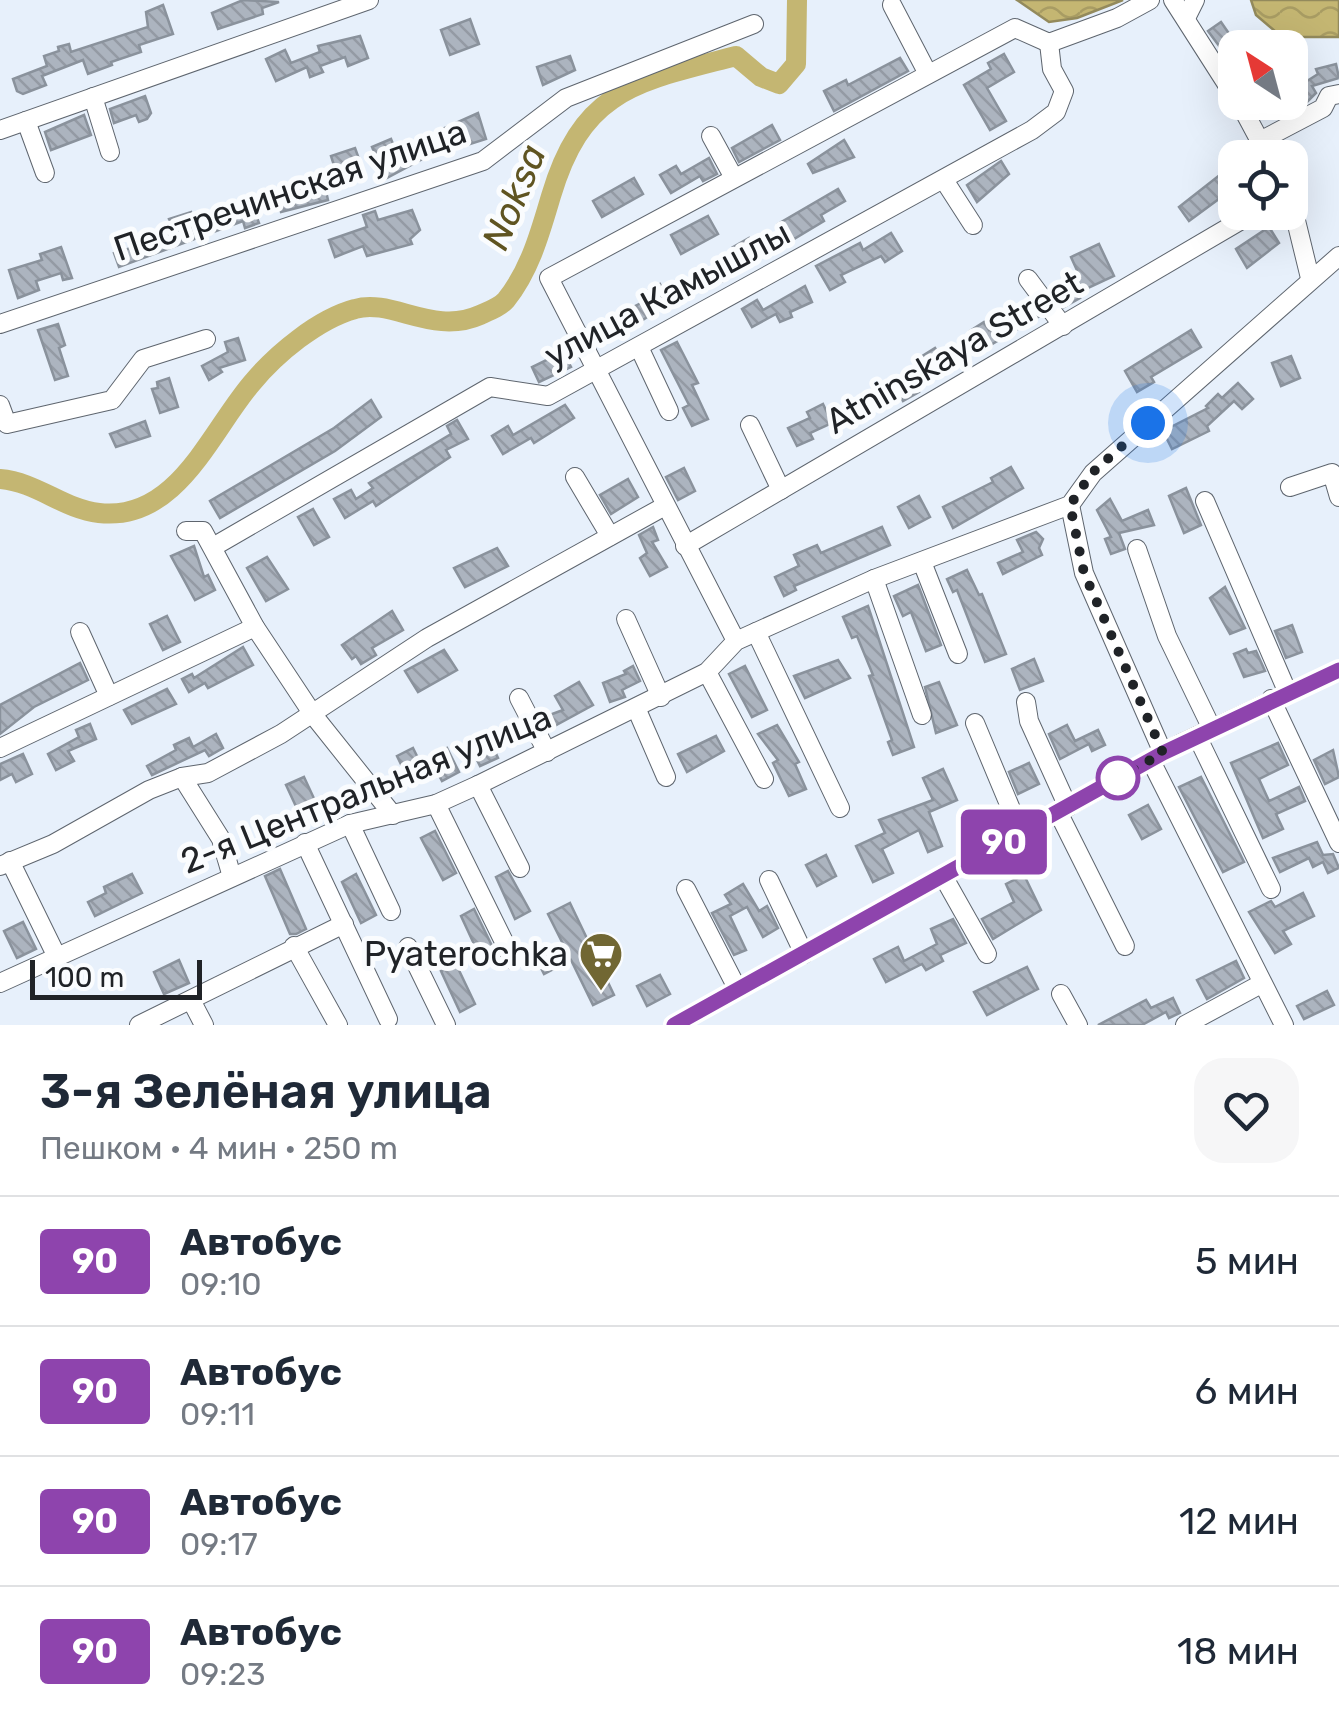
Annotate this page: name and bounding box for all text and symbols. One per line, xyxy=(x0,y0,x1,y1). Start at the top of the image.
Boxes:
north arrow xyxy=(1218,30,1308,120)
map controls xyxy=(1218,30,1308,230)
street label: Пестречинская улица xyxy=(108,110,472,270)
water label: Noksa xyxy=(472,138,556,256)
button: locate xyxy=(1218,140,1308,230)
street label: улица Камышлы xyxy=(537,212,797,376)
street label: Atninskaya Street xyxy=(818,261,1090,443)
your location xyxy=(1123,398,1173,448)
street label: 2-я Центральная улица xyxy=(175,695,557,883)
unlabelled marker xyxy=(1097,757,1139,799)
line badge: 90 xyxy=(959,810,1049,874)
text: 90 xyxy=(981,821,1027,863)
supermarket icon: Pyaterochka xyxy=(578,931,624,992)
place label: Pyaterochka xyxy=(364,933,568,975)
scale bar xyxy=(30,955,202,1000)
text: 100 m xyxy=(45,961,124,994)
button: heart xyxy=(1194,1058,1299,1163)
text: 3-я Зелёная улица xyxy=(40,1063,492,1120)
text: Пешком · 4 мин · 250 m xyxy=(40,1129,398,1167)
text: Автобус xyxy=(180,1219,342,1265)
text: 5 мин xyxy=(1195,1238,1299,1284)
text: 90 xyxy=(72,1240,118,1282)
text: 09:10 xyxy=(180,1265,262,1303)
text: Автобус xyxy=(180,1349,342,1395)
text: 6 мин xyxy=(1195,1368,1299,1414)
text: 90 xyxy=(72,1370,118,1412)
text: 09:11 xyxy=(180,1395,255,1433)
text: Автобус xyxy=(180,1479,342,1525)
text: 12 мин xyxy=(1179,1498,1299,1544)
text: 90 xyxy=(72,1500,118,1542)
text: 09:17 xyxy=(180,1525,258,1563)
text: Автобус xyxy=(180,1609,342,1655)
text: 18 мин xyxy=(1177,1628,1299,1674)
text: 90 xyxy=(72,1630,118,1672)
text: 09:23 xyxy=(180,1655,266,1693)

